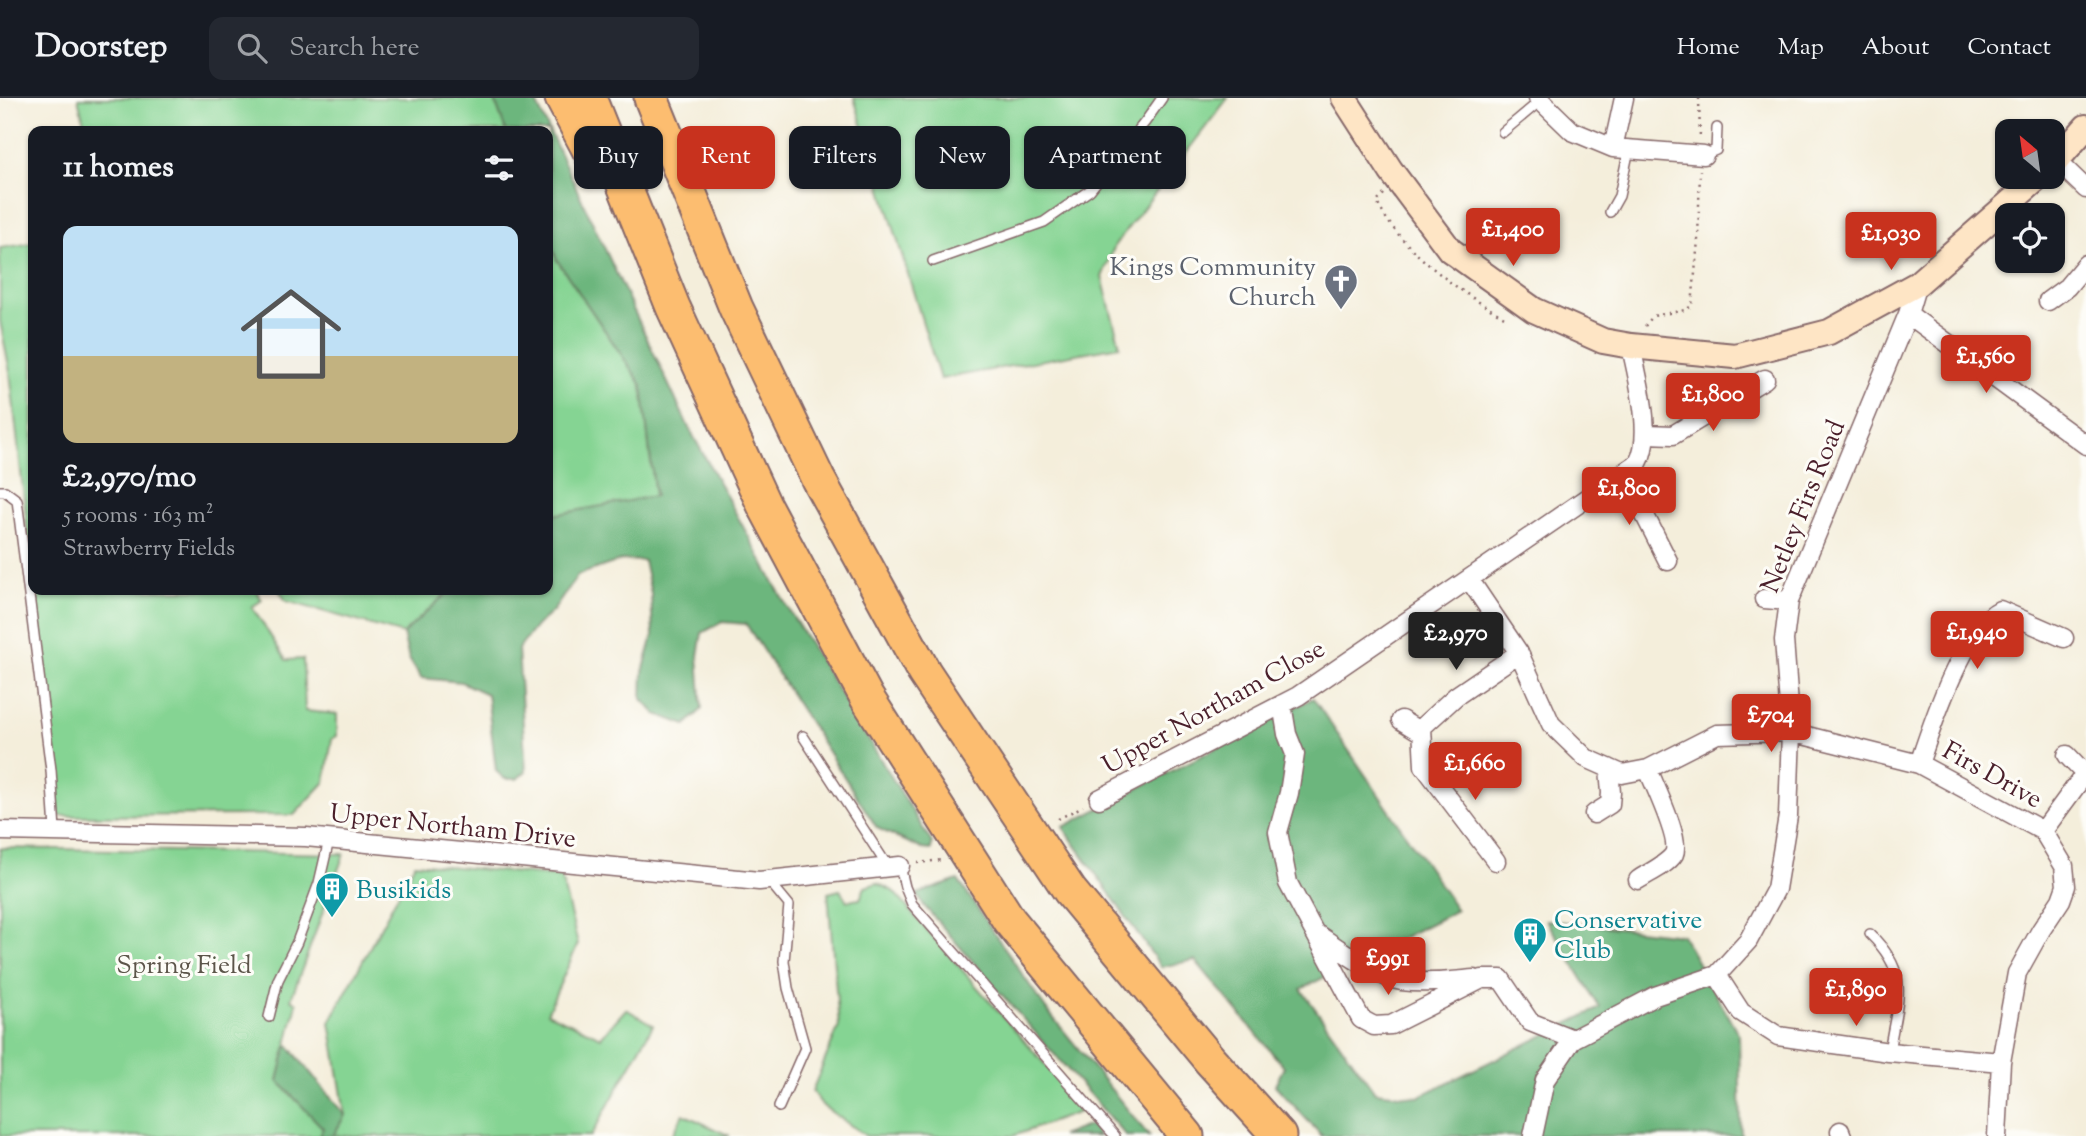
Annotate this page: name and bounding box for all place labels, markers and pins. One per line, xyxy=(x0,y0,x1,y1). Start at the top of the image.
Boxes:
pin: £1,400 xyxy=(1456,208,1570,268)
pin: £1,030 xyxy=(1834,212,1948,272)
place label: Kings Community Church xyxy=(1110,250,1316,317)
church icon: Kings Community Church xyxy=(1322,262,1360,311)
pin: £1,560 xyxy=(1929,336,2043,395)
pin: £1,800 xyxy=(1656,374,1770,433)
pin: £1,800 xyxy=(1572,468,1686,527)
pin: £2,970 xyxy=(1399,612,1513,672)
pin: £1,940 xyxy=(1920,612,2034,671)
pin: £704 xyxy=(1730,694,1812,754)
pin: £1,660 xyxy=(1418,742,1532,802)
building icon: Busikids xyxy=(313,870,351,919)
place label: Busikids xyxy=(356,873,451,910)
place label: Conservative Club xyxy=(1554,903,1702,970)
building icon: Conservative Club xyxy=(1511,915,1549,964)
pin: £991 xyxy=(1347,937,1429,997)
pin: £1,890 xyxy=(1799,968,1913,1028)

